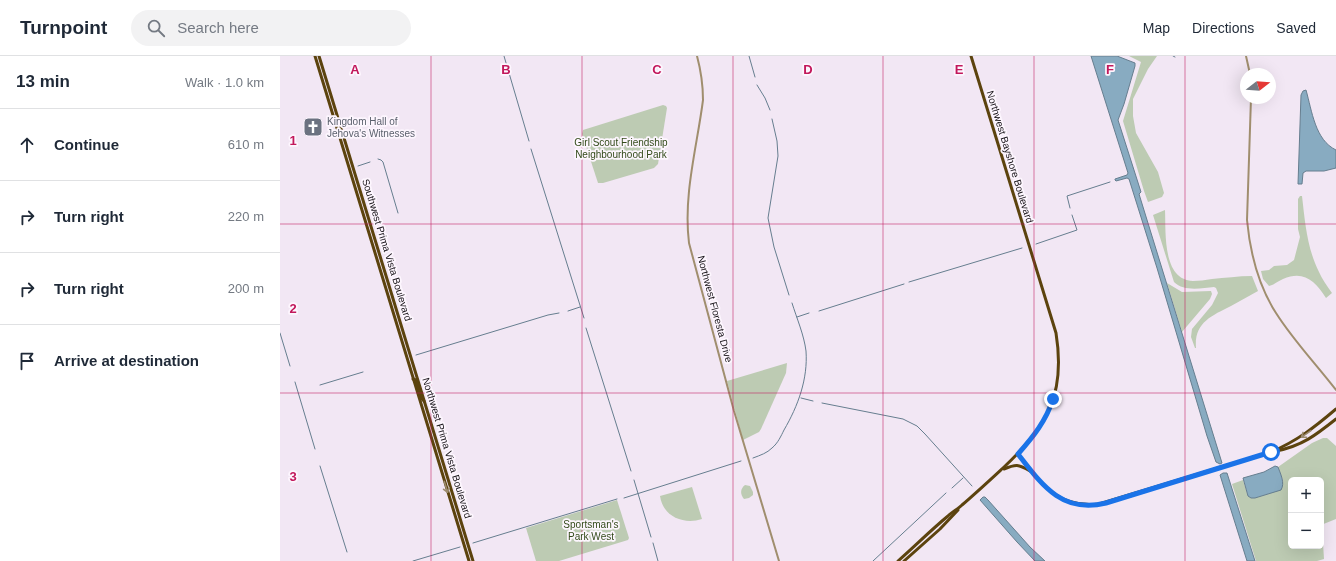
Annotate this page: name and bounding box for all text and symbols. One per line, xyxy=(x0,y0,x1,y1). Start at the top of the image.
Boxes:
search box xyxy=(131,10,411,46)
text: Turnpoint xyxy=(20,17,107,38)
icon: search xyxy=(145,17,167,39)
text: Search here xyxy=(177,19,259,36)
text: Map xyxy=(1143,20,1170,36)
text: Directions xyxy=(1192,20,1254,36)
text: Saved xyxy=(1276,20,1316,36)
text: A xyxy=(350,62,360,77)
text: B xyxy=(501,62,511,77)
text: C xyxy=(652,62,662,77)
text: D xyxy=(803,62,813,77)
text: E xyxy=(955,62,964,77)
text: F xyxy=(1106,62,1114,77)
north arrow xyxy=(1240,68,1276,104)
text: 13 min xyxy=(16,72,70,91)
text: Walk · 1.0 km xyxy=(185,75,264,90)
street label: Northwest Bayshore Boulevard xyxy=(985,89,1035,225)
church icon: Kingdom Hall of Jehova's Witnesses xyxy=(302,116,324,138)
place label: Kingdom Hall of Jehova's Witnesses xyxy=(327,116,415,139)
text: 1 xyxy=(289,133,297,148)
icon: ahead xyxy=(16,134,38,156)
text: Continue xyxy=(54,136,119,153)
text: 610 m xyxy=(228,137,264,152)
park label: Girl Scout Friendship Neighbourhood Park xyxy=(574,137,668,160)
street label: Southwest Prima Vista Boulevard xyxy=(360,178,414,322)
icon: right xyxy=(16,206,38,228)
text: Turn right xyxy=(54,208,124,225)
text: 220 m xyxy=(228,209,264,224)
street label: Northwest Floresta Drive xyxy=(695,254,735,364)
icon: right xyxy=(16,278,38,300)
text: Turn right xyxy=(54,280,124,297)
text: 200 m xyxy=(228,281,264,296)
text: 2 xyxy=(289,301,297,316)
icon: arrive xyxy=(16,350,38,372)
text: Arrive at destination xyxy=(54,352,199,369)
street label: Northwest Prima Vista Boulevard xyxy=(420,376,474,520)
route end xyxy=(1044,390,1062,408)
one-way arrow xyxy=(1300,430,1311,438)
route start xyxy=(1262,443,1280,461)
text: 3 xyxy=(289,469,297,484)
map controls xyxy=(1288,477,1324,549)
button: + xyxy=(1288,477,1324,513)
one-way arrow xyxy=(443,480,450,493)
button: − xyxy=(1288,513,1324,549)
park label: Sportsman's Park West xyxy=(563,519,619,542)

